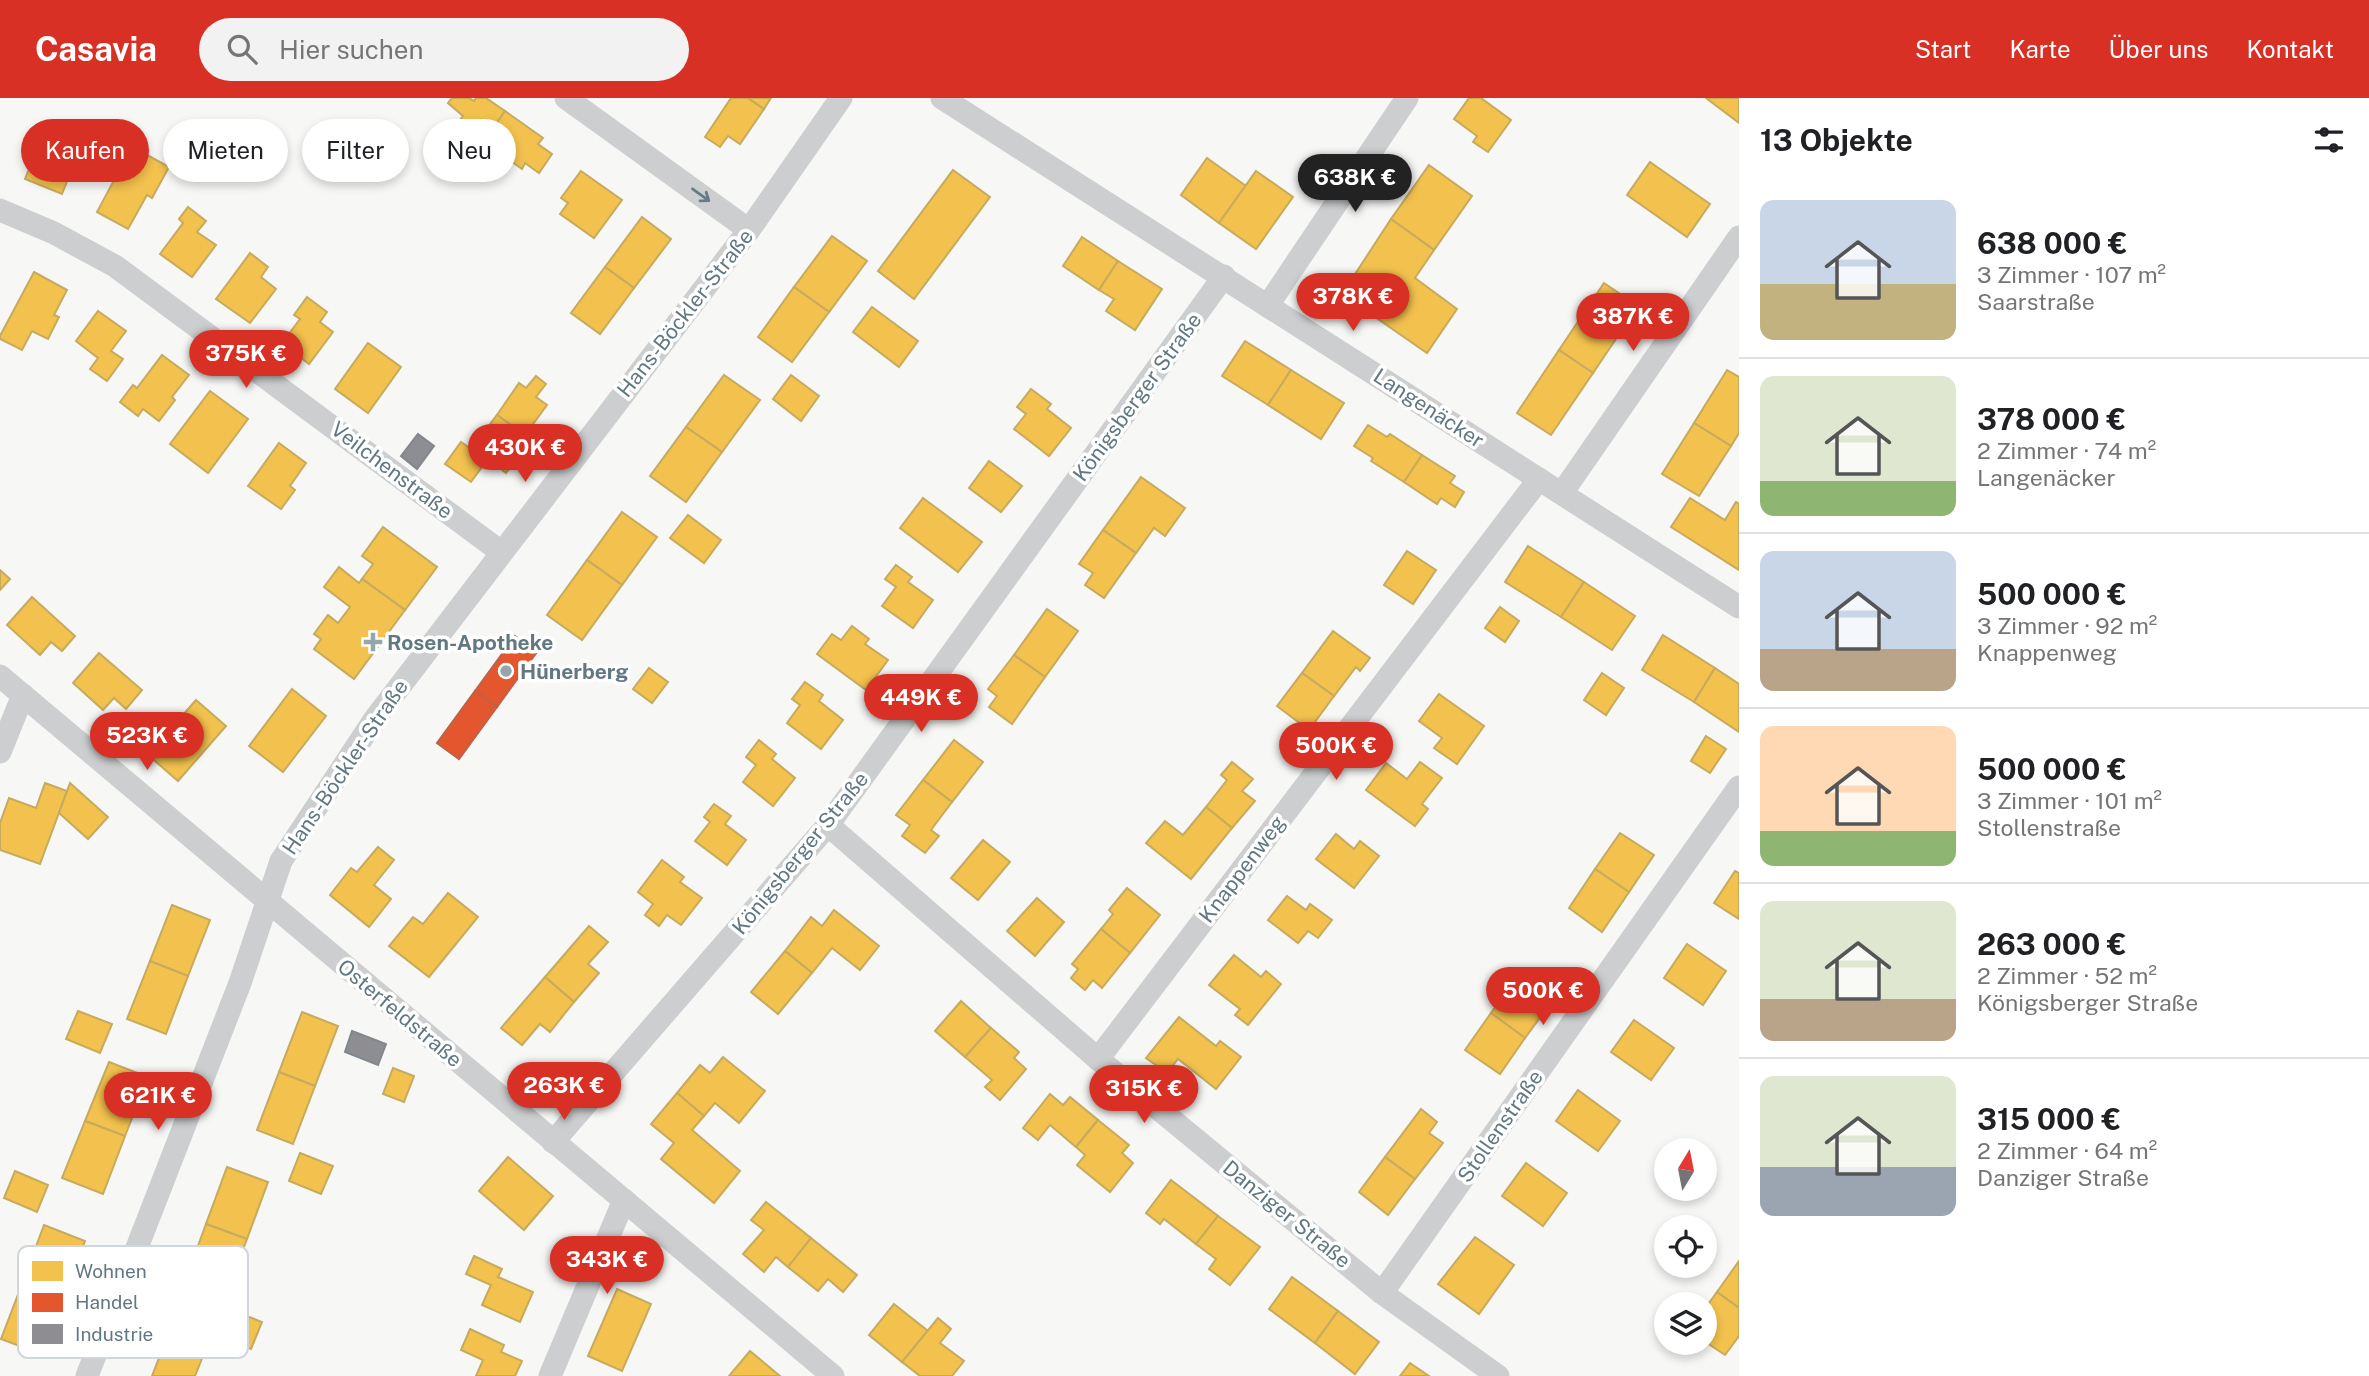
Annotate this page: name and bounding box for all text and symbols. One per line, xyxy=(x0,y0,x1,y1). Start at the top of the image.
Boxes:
search box xyxy=(199,18,689,81)
text: Casavia xyxy=(35,30,157,68)
icon: search xyxy=(223,30,261,68)
text: Hier suchen xyxy=(279,34,424,65)
text: Start xyxy=(1915,35,1971,63)
text: Karte xyxy=(2009,35,2071,63)
text: Über uns xyxy=(2109,35,2208,63)
text: Kontakt xyxy=(2246,35,2334,63)
chip: Kaufen xyxy=(21,119,149,182)
chip: Mieten xyxy=(163,119,288,182)
chip: Filter xyxy=(302,119,409,182)
chip: Neu xyxy=(423,119,516,182)
icon: filters xyxy=(2310,121,2348,159)
text: 13 Objekte xyxy=(1760,122,1913,158)
pin: 638K € xyxy=(1298,155,1412,214)
text: 638K € xyxy=(1314,163,1396,190)
one-way arrow xyxy=(691,188,710,202)
street label: Hans-Böckler-Straße xyxy=(612,224,758,402)
text: 638 000 € xyxy=(1977,225,2128,261)
icon: home xyxy=(1816,228,1900,312)
text: 3 Zimmer · 107 m² xyxy=(1977,261,2166,288)
pin: 378K € xyxy=(1296,274,1410,333)
text: 378K € xyxy=(1312,282,1394,309)
text: Saarstraße xyxy=(1977,288,2095,315)
pin: 387K € xyxy=(1576,294,1690,353)
text: 387K € xyxy=(1592,302,1674,329)
street label: Königsberger Straße xyxy=(1068,308,1206,486)
pin: 375K € xyxy=(189,330,303,390)
text: 375K € xyxy=(205,339,287,366)
street label: Langenäcker xyxy=(1369,363,1489,453)
text: 378 000 € xyxy=(1977,401,2126,437)
icon: home xyxy=(1816,404,1900,488)
street label: Veilchenstraße xyxy=(326,416,458,524)
pin: 430K € xyxy=(468,424,582,484)
text: 430K € xyxy=(484,433,566,460)
text: 2 Zimmer · 74 m² xyxy=(1977,437,2156,464)
text: Langenäcker xyxy=(1977,464,2116,491)
text: 500 000 € xyxy=(1977,576,2127,612)
icon: home xyxy=(1816,579,1900,663)
text: 3 Zimmer · 92 m² xyxy=(1977,612,2157,639)
place label: Rosen-Apotheke xyxy=(387,630,553,655)
marker: Rosen-Apotheke xyxy=(365,634,381,650)
text: Knappenweg xyxy=(1977,639,2117,666)
place label: Hünerberg xyxy=(520,659,629,684)
marker: Hünerberg xyxy=(498,663,514,679)
pin: 449K € xyxy=(864,674,978,734)
street label: Hans-Böckler-Straße xyxy=(277,675,413,859)
text: 449K € xyxy=(880,683,962,710)
pin: 523K € xyxy=(90,712,204,772)
text: 523K € xyxy=(106,721,188,748)
pin: 500K € xyxy=(1279,722,1393,782)
text: 500K € xyxy=(1295,731,1377,758)
text: 500 000 € xyxy=(1977,751,2127,787)
icon: home xyxy=(1816,754,1900,838)
street label: Königsberger Straße xyxy=(727,767,873,939)
text: 3 Zimmer · 101 m² xyxy=(1977,787,2162,814)
street label: Knappenweg xyxy=(1194,810,1290,928)
text: Stollenstraße xyxy=(1977,814,2121,841)
text: 263 000 € xyxy=(1977,926,2127,962)
icon: home xyxy=(1816,929,1900,1013)
street label: Osterfeldstraße xyxy=(333,954,467,1072)
text: 2 Zimmer · 52 m² xyxy=(1977,962,2157,989)
pin: 500K € xyxy=(1486,968,1600,1027)
text: 500K € xyxy=(1502,976,1584,1003)
text: Königsberger Straße xyxy=(1977,989,2198,1016)
pin: 263K € xyxy=(507,1062,621,1122)
street label: Stollenstraße xyxy=(1452,1065,1548,1187)
pin: 315K € xyxy=(1087,1066,1201,1125)
text: 263K € xyxy=(523,1071,605,1098)
pin: 621K € xyxy=(101,1072,215,1132)
text: 315K € xyxy=(1105,1074,1183,1101)
text: 621K € xyxy=(120,1081,196,1108)
text: 315 000 € xyxy=(1977,1101,2121,1137)
icon: home xyxy=(1816,1104,1900,1188)
text: 2 Zimmer · 64 m² xyxy=(1977,1137,2157,1164)
north arrow xyxy=(1654,1138,1717,1200)
map controls xyxy=(1654,1138,1717,1355)
street label: Danziger Straße xyxy=(1218,1155,1356,1273)
text: Danziger Straße xyxy=(1977,1164,2149,1191)
button: locate xyxy=(1654,1215,1717,1278)
pin: 343K € xyxy=(550,1236,664,1296)
text: 343K € xyxy=(566,1245,648,1272)
legend xyxy=(18,1246,248,1358)
text: Wohnen xyxy=(75,1260,147,1282)
text: Handel xyxy=(75,1291,139,1313)
button: layers xyxy=(1654,1292,1717,1355)
text: Industrie xyxy=(75,1323,153,1345)

